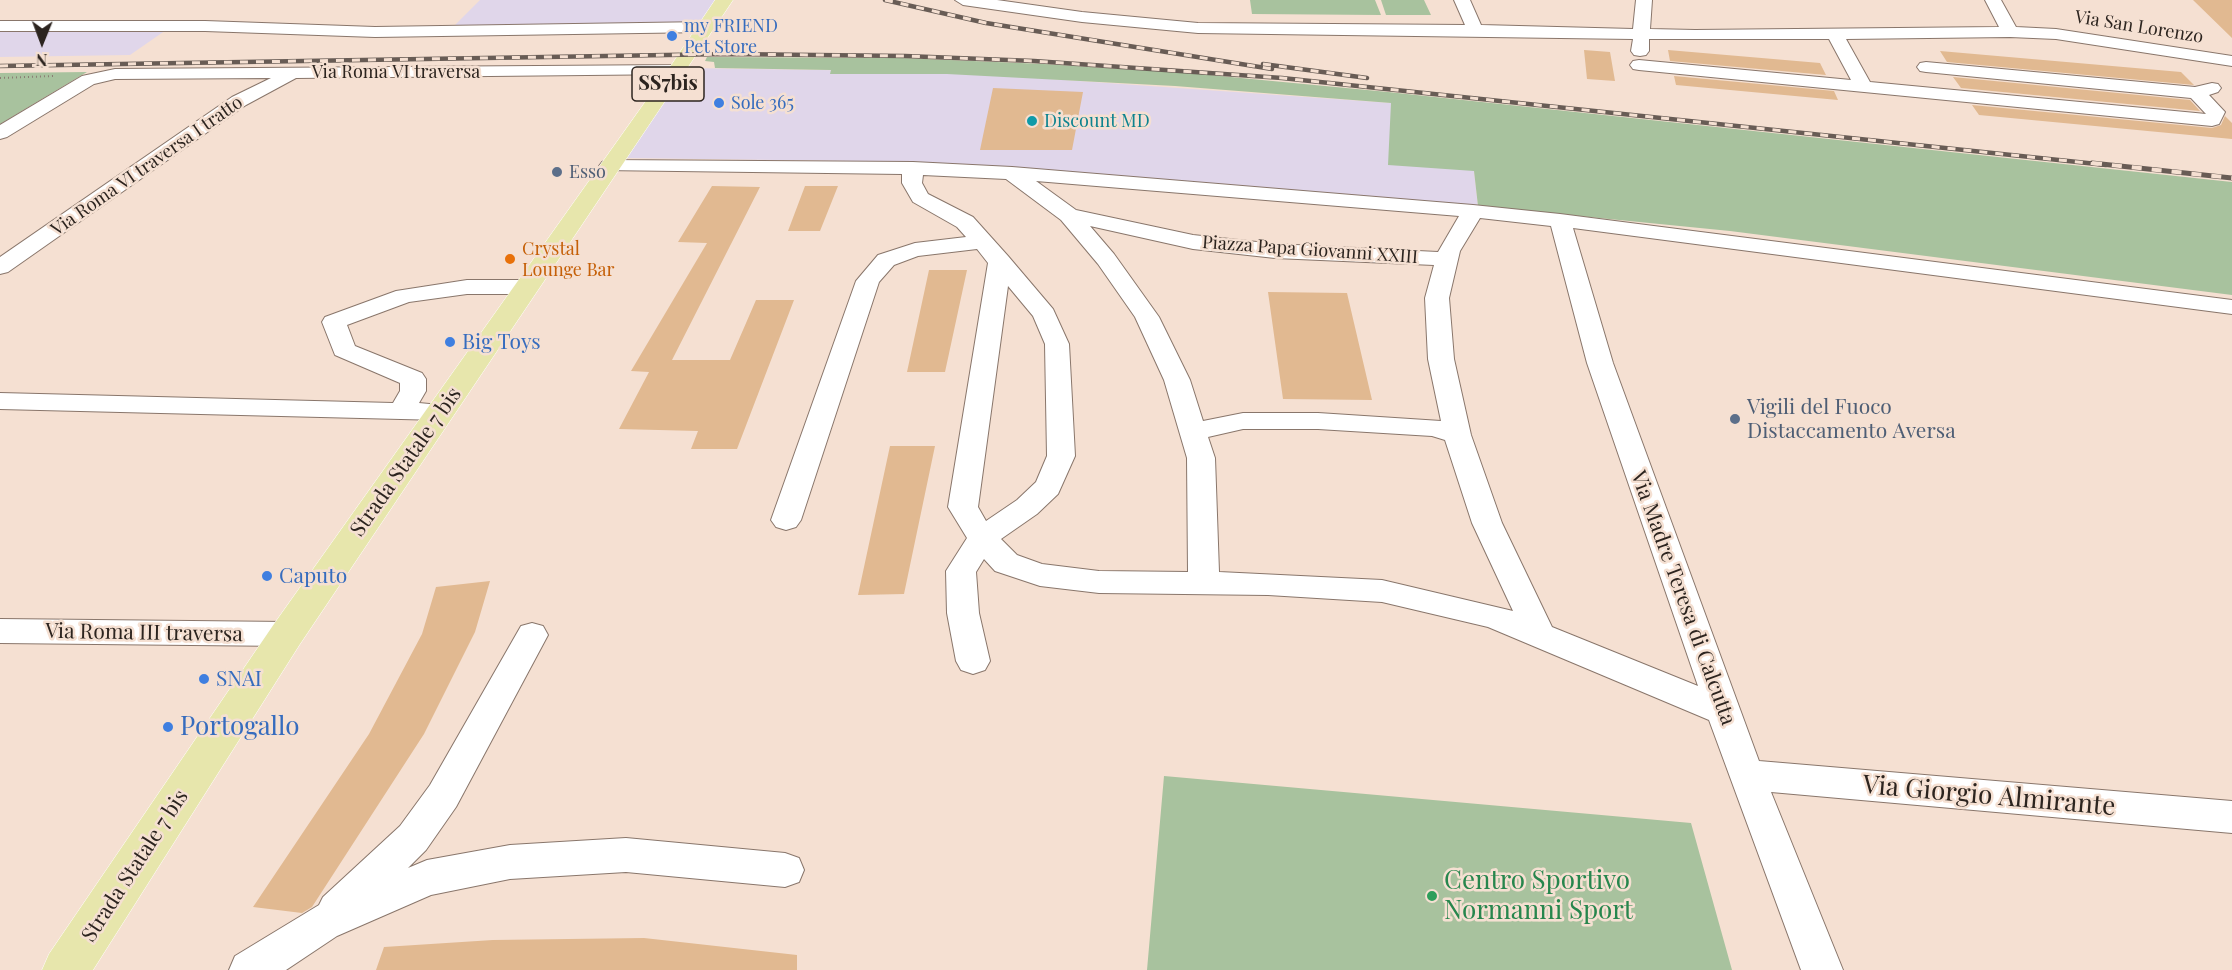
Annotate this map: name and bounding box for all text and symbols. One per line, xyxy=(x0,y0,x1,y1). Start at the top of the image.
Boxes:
street label: Via San Lorenzo xyxy=(2073,6,2205,48)
north arrow xyxy=(12,12,72,72)
place label: my FRIEND Pet Store xyxy=(684,15,778,57)
marker: my FRIEND Pet Store xyxy=(665,29,679,43)
text: N xyxy=(36,50,48,71)
street label: Via Roma VI traversa xyxy=(312,61,480,83)
road number: SS7bis xyxy=(632,67,704,101)
street label: Via Roma VI traversa I tratto xyxy=(47,92,247,240)
place label: Sole 365 xyxy=(731,92,794,114)
marker: Sole 365 xyxy=(712,96,726,110)
place label: Discount MD xyxy=(1044,110,1150,132)
marker: Discount MD xyxy=(1025,114,1039,128)
place label: Esso xyxy=(569,161,606,183)
marker: Esso xyxy=(550,165,564,179)
street label: Piazza Papa Giovanni XXIII xyxy=(1201,232,1419,268)
place label: Crystal Lounge Bar xyxy=(522,238,615,280)
marker: Crystal Lounge Bar xyxy=(503,252,517,266)
place label: Big Toys xyxy=(462,329,541,355)
marker: Big Toys xyxy=(443,335,457,349)
street label: Strada Statale 7 bis xyxy=(345,383,467,541)
place label: Vigili del Fuoco Distaccamento Aversa xyxy=(1747,394,1956,444)
marker: Vigili del Fuoco Distaccamento Aversa xyxy=(1728,412,1742,426)
street label: Via Madre Teresa di Calcutta xyxy=(1625,467,1741,729)
place label: Caputo xyxy=(279,563,347,589)
marker: Caputo xyxy=(260,569,274,583)
street label: Via Roma III traversa xyxy=(45,619,243,647)
place label: SNAI xyxy=(216,666,262,692)
marker: SNAI xyxy=(197,672,211,686)
place label: Portogallo xyxy=(180,711,299,743)
marker: Portogallo xyxy=(161,720,175,734)
street label: Via Giorgio Almirante xyxy=(1861,769,2117,823)
street label: Strada Statale 7 bis xyxy=(76,785,194,947)
place label: Centro Sportivo Normanni Sport xyxy=(1444,865,1633,927)
marker: Centro Sportivo Normanni Sport xyxy=(1425,889,1439,903)

